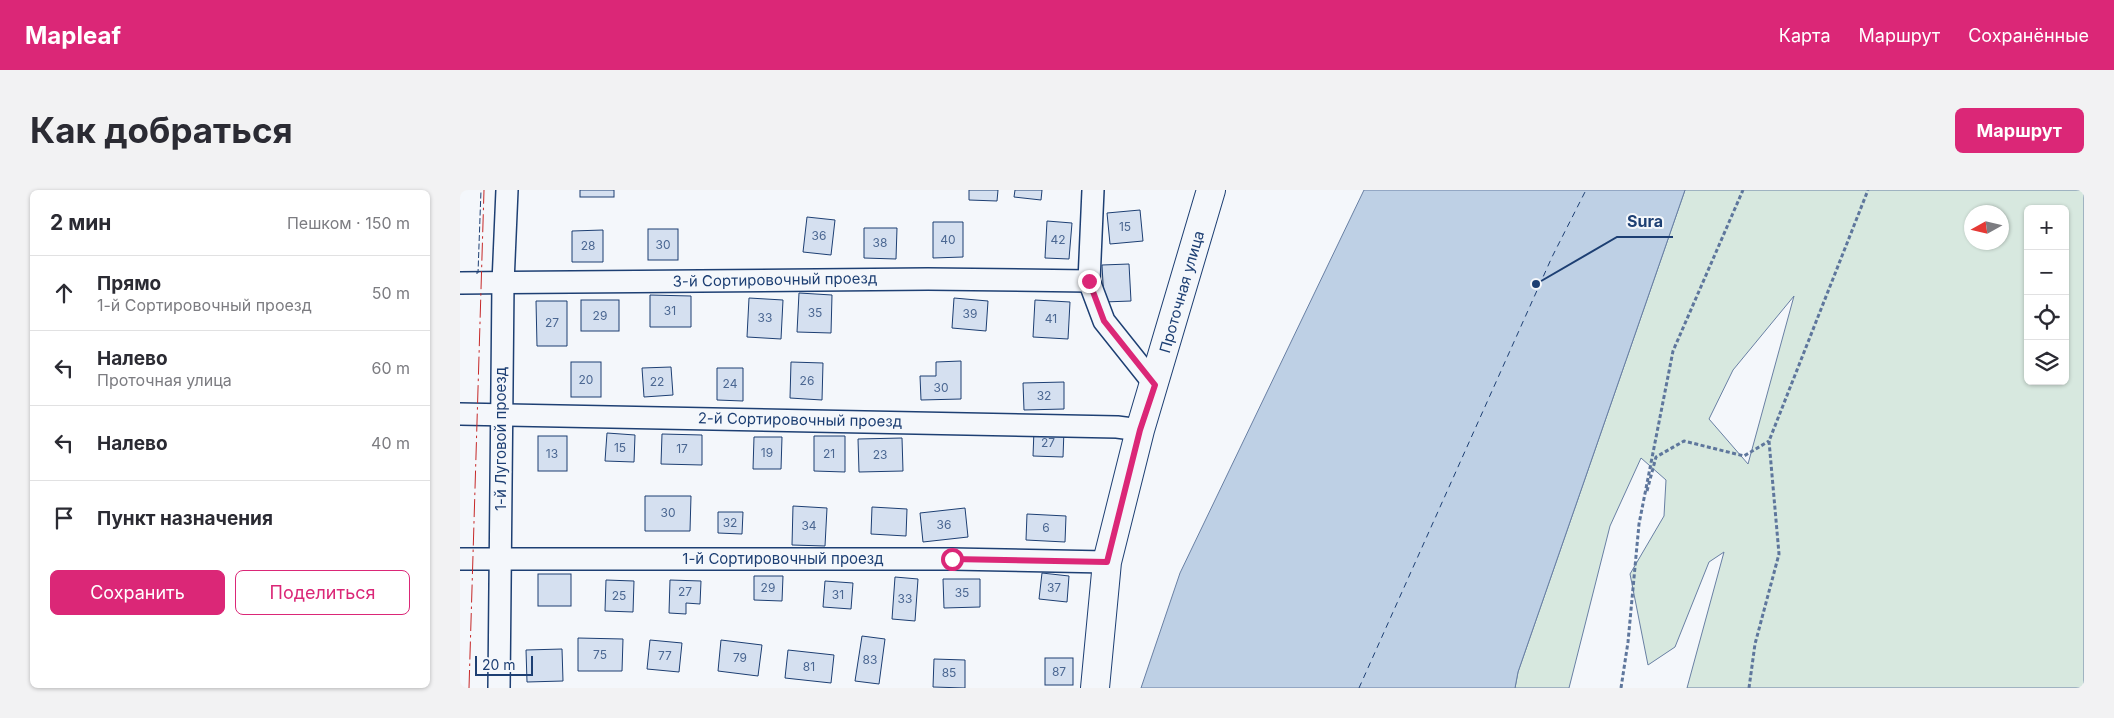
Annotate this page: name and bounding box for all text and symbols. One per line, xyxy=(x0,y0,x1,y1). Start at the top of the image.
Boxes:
text: Mapleaf xyxy=(25,21,121,50)
text: Карта xyxy=(1779,25,1831,46)
text: Маршрут xyxy=(1859,25,1940,46)
text: Сохранённые xyxy=(1968,25,2089,46)
button: Маршрут xyxy=(1955,108,2084,153)
text: Как добраться xyxy=(30,109,293,151)
north arrow xyxy=(1964,205,2009,250)
map controls xyxy=(2024,205,2069,385)
button: + xyxy=(2024,205,2069,250)
callout: Sura xyxy=(1617,206,1673,237)
text: 2 мин xyxy=(50,210,111,235)
text: Sura xyxy=(1627,211,1663,231)
text: Пешком · 150 m xyxy=(287,213,410,233)
house number: 15 xyxy=(1119,219,1131,234)
house number: 36 xyxy=(812,228,826,243)
street label: Проточная улица xyxy=(1155,229,1208,355)
house number: 40 xyxy=(940,232,956,247)
house number: 42 xyxy=(1050,232,1066,247)
house number: 38 xyxy=(873,235,887,250)
house number: 30 xyxy=(656,237,670,252)
house number: 28 xyxy=(581,238,595,253)
button: − xyxy=(2024,250,2069,295)
street label: 3-й Сортировочный проезд xyxy=(673,268,877,291)
route end xyxy=(1078,270,1101,293)
text: Прямо xyxy=(97,272,161,295)
icon: ahead xyxy=(50,279,78,307)
text: 50 m xyxy=(372,283,410,303)
text: 1-й Сортировочный проезд xyxy=(97,295,312,315)
button: locate xyxy=(2024,295,2069,340)
house number: 31 xyxy=(664,303,676,318)
house number: 35 xyxy=(808,305,822,320)
house number: 39 xyxy=(963,306,977,321)
house number: 29 xyxy=(593,308,607,323)
house number: 33 xyxy=(758,310,772,325)
house number: 41 xyxy=(1045,311,1057,326)
house number: 27 xyxy=(545,315,559,330)
button: layers xyxy=(2024,340,2069,385)
text: Налево xyxy=(97,347,168,370)
icon: left xyxy=(50,354,78,382)
text: 60 m xyxy=(371,358,410,378)
street label: 1-й Луговой проезд xyxy=(491,367,510,511)
text: Проточная улица xyxy=(97,370,232,390)
house number: 20 xyxy=(579,372,593,387)
house number: 26 xyxy=(800,373,814,388)
house number: 22 xyxy=(650,374,664,389)
house number: 24 xyxy=(723,376,738,391)
house number: 30 xyxy=(934,380,948,395)
house number: 32 xyxy=(1037,388,1051,403)
street label: 2-й Сортировочный проезд xyxy=(698,408,902,431)
icon: left xyxy=(50,429,78,457)
text: Налево xyxy=(97,432,168,455)
text: 40 m xyxy=(371,433,410,453)
house number: 27 xyxy=(1041,435,1055,450)
house number: 15 xyxy=(614,440,626,455)
house number: 17 xyxy=(676,441,688,456)
house number: 19 xyxy=(761,445,773,460)
house number: 13 xyxy=(546,446,558,461)
house number: 21 xyxy=(823,446,835,461)
house number: 23 xyxy=(873,447,887,462)
icon: arrive xyxy=(50,504,78,532)
house number: 30 xyxy=(661,505,675,520)
text: Пункт назначения xyxy=(97,507,273,530)
house number: 32 xyxy=(723,515,737,530)
house number: 36 xyxy=(937,517,951,532)
house number: 34 xyxy=(801,518,817,533)
house number: 6 xyxy=(1042,520,1050,535)
route start xyxy=(941,548,964,571)
street label: 1-й Сортировочный проезд xyxy=(682,549,884,568)
button: Сохранить xyxy=(50,570,225,615)
button: Поделиться xyxy=(235,570,410,615)
house number: 29 xyxy=(761,580,775,595)
house number: 37 xyxy=(1047,580,1061,595)
house number: 27 xyxy=(678,584,692,599)
house number: 35 xyxy=(955,585,969,600)
house number: 31 xyxy=(832,587,844,602)
house number: 25 xyxy=(612,588,626,603)
house number: 33 xyxy=(898,591,912,606)
house number: 75 xyxy=(593,647,607,662)
house number: 77 xyxy=(658,648,672,663)
house number: 79 xyxy=(733,650,747,665)
house number: 83 xyxy=(863,652,877,667)
scale bar xyxy=(475,653,532,676)
text: 20 m xyxy=(482,656,516,673)
house number: 81 xyxy=(803,659,815,674)
house number: 87 xyxy=(1052,664,1066,679)
house number: 85 xyxy=(942,665,956,680)

